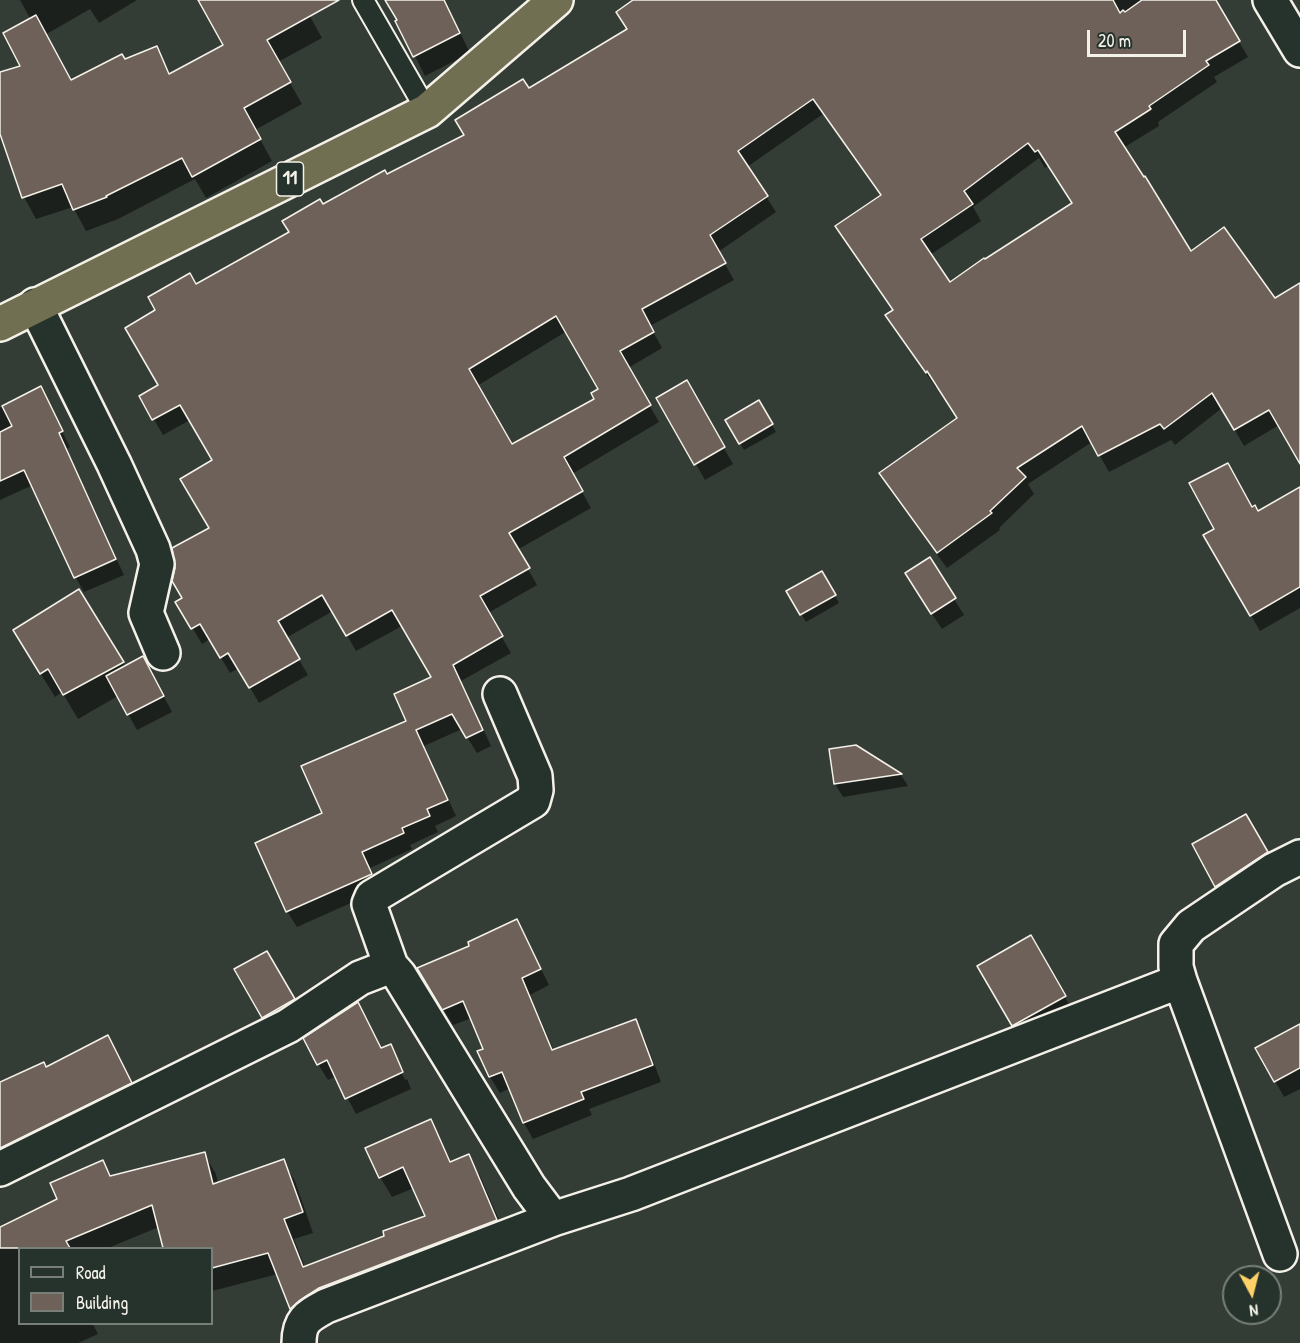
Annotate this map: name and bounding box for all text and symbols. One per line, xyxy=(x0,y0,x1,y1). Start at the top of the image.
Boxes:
scale bar xyxy=(1090,18,1189,56)
text: 20 m xyxy=(1098,28,1131,53)
road number: 11 xyxy=(276,162,304,196)
legend xyxy=(18,1247,213,1325)
text: Road xyxy=(76,1260,106,1285)
north arrow xyxy=(1222,1265,1282,1325)
text: Building xyxy=(76,1290,128,1315)
text: N xyxy=(1248,1299,1260,1322)

